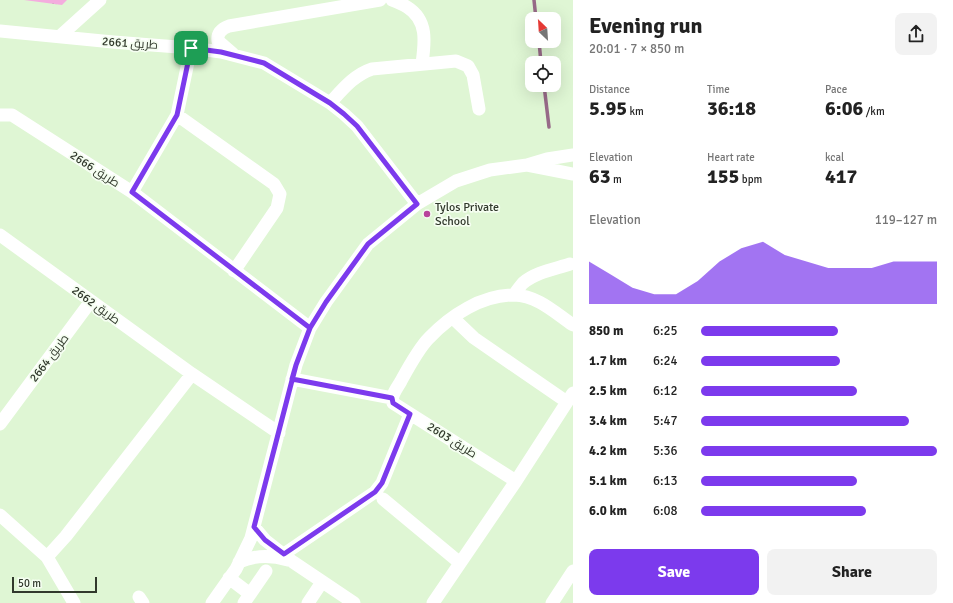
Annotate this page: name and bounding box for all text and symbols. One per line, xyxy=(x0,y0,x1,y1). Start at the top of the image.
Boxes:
north arrow xyxy=(525,12,561,48)
map controls xyxy=(525,12,561,92)
text: Evening run xyxy=(589,12,703,39)
button: share xyxy=(895,13,937,55)
pin xyxy=(174,31,208,65)
street label: طريق 2661 xyxy=(102,34,158,53)
icon: arrive xyxy=(180,37,202,59)
text: 20:01 · 7 × 850 m xyxy=(589,41,684,57)
button: locate xyxy=(525,56,561,92)
text: Distance xyxy=(589,83,630,96)
text: Time xyxy=(707,83,730,96)
text: Pace xyxy=(825,83,847,96)
text: 5.95 xyxy=(589,96,627,121)
text: 36:18 xyxy=(707,96,756,121)
text: 6:06 xyxy=(825,96,863,121)
text: km xyxy=(627,105,644,118)
text: /km xyxy=(863,105,885,118)
street label: طريق 2666 xyxy=(67,148,122,191)
text: Elevation xyxy=(589,151,633,164)
text: Heart rate xyxy=(707,151,755,164)
text: kcal xyxy=(825,151,844,164)
text: 63 xyxy=(589,164,611,189)
text: 155 xyxy=(707,164,739,189)
text: 417 xyxy=(825,164,857,189)
text: m xyxy=(611,173,622,186)
text: bpm xyxy=(739,173,762,186)
place label: Tylos Private School xyxy=(435,200,499,229)
marker: Tylos Private School xyxy=(422,209,432,219)
text: Elevation xyxy=(589,212,641,228)
text: 119–127 m xyxy=(875,212,937,228)
street label: طريق 2662 xyxy=(69,283,123,328)
text: 850 m xyxy=(589,323,623,339)
text: 6:25 xyxy=(653,323,678,339)
street label: طريق 2664 xyxy=(27,331,72,385)
text: 1.7 km xyxy=(589,353,627,369)
text: 6:24 xyxy=(653,353,678,369)
text: 2.5 km xyxy=(589,383,627,399)
text: 6:12 xyxy=(653,383,678,399)
text: 3.4 km xyxy=(589,413,627,429)
text: 5:47 xyxy=(653,413,678,429)
street label: طريق 2603 xyxy=(424,419,480,462)
text: 4.2 km xyxy=(589,443,627,459)
text: 5:36 xyxy=(653,443,678,459)
text: 5.1 km xyxy=(589,473,627,489)
text: 6:13 xyxy=(653,473,678,489)
text: 6.0 km xyxy=(589,503,627,519)
text: 6:08 xyxy=(653,503,678,519)
button: Save xyxy=(589,549,759,595)
button: Share xyxy=(767,549,937,595)
scale bar xyxy=(12,575,97,594)
text: 50 m xyxy=(18,577,41,590)

